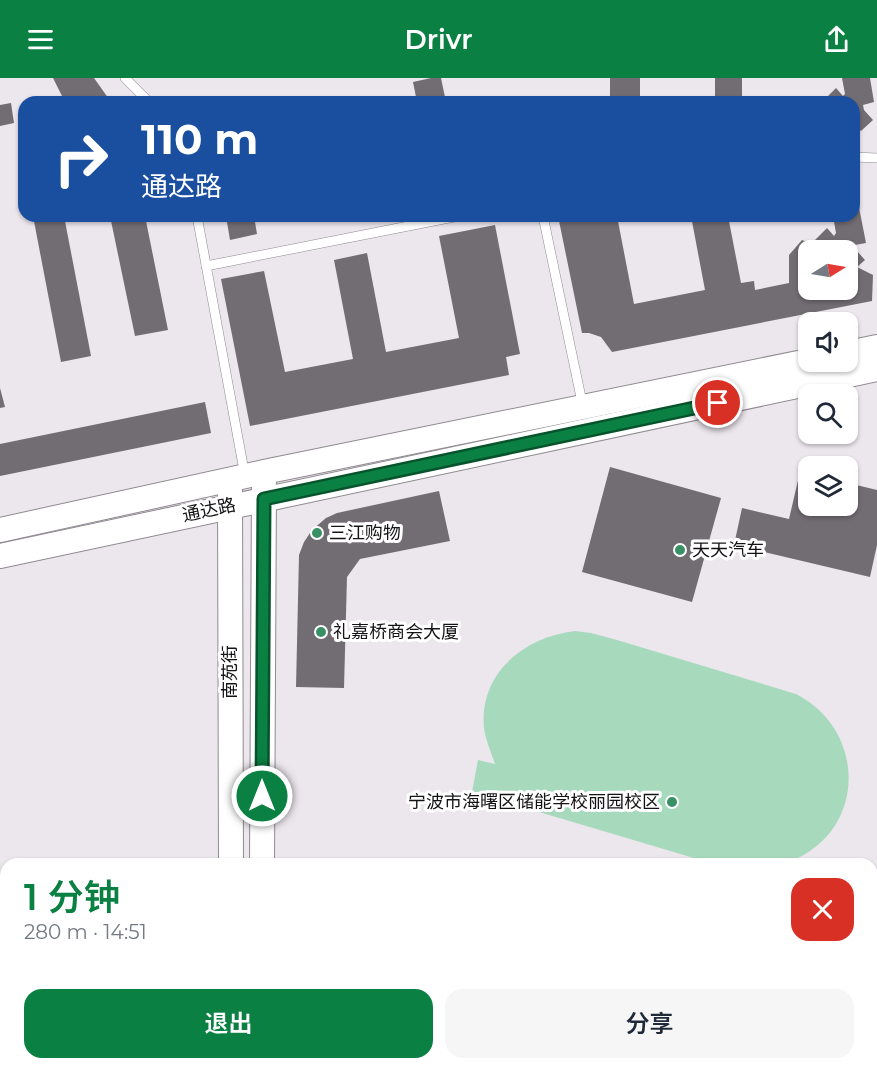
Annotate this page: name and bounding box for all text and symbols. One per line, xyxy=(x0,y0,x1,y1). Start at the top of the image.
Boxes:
icon: menu xyxy=(24,23,57,56)
text: Drivr xyxy=(404,23,473,56)
icon: share xyxy=(820,23,853,56)
text: 110 m xyxy=(141,113,258,165)
icon: right xyxy=(42,120,120,198)
text: 通达路 xyxy=(141,170,222,203)
north arrow xyxy=(798,240,858,300)
map controls xyxy=(798,240,858,516)
button: sound xyxy=(798,312,858,372)
pin xyxy=(692,377,743,428)
button: search xyxy=(798,384,858,444)
icon: arrive xyxy=(701,386,734,419)
button: layers xyxy=(798,456,858,516)
street label: 通达路 xyxy=(180,494,238,526)
place label: 三江购物 xyxy=(329,522,401,544)
marker: 三江购物 xyxy=(310,526,324,540)
place label: 天天汽车 xyxy=(692,539,764,561)
marker: 天天汽车 xyxy=(673,543,687,557)
place label: 礼嘉桥商会大厦 xyxy=(333,621,459,643)
marker: 礼嘉桥商会大厦 xyxy=(314,625,328,639)
street label: 南苑街 xyxy=(219,645,241,699)
position arrow xyxy=(230,764,294,828)
place label: 宁波市海曙区储能学校丽园校区 xyxy=(408,791,660,813)
marker: 宁波市海曙区储能学校丽园校区 xyxy=(665,795,679,809)
text: 1 分钟 xyxy=(24,875,120,919)
button: close xyxy=(791,878,854,941)
text: 280 m · 14:51 xyxy=(24,920,147,944)
button: 退出 xyxy=(24,989,433,1058)
button: 分享 xyxy=(445,989,854,1058)

